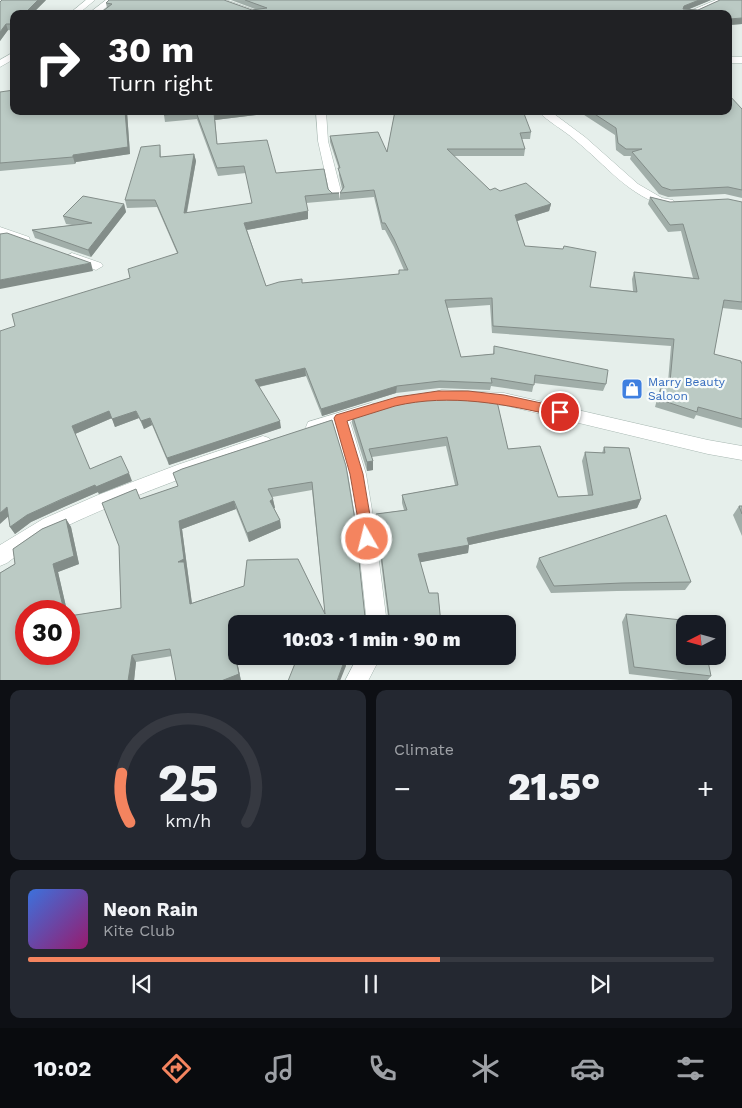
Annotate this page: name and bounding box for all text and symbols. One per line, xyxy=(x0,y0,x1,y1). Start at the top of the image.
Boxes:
text: 30 m xyxy=(108,29,194,71)
icon: right xyxy=(25,30,90,95)
text: Turn right xyxy=(108,71,213,96)
place label: Marry Beauty Saloon xyxy=(648,375,726,403)
shop icon: Marry Beauty Saloon xyxy=(620,377,644,401)
pin xyxy=(539,391,581,433)
icon: arrive xyxy=(546,398,574,426)
position arrow xyxy=(340,512,392,564)
speed limit sign: 30 xyxy=(15,600,80,665)
north arrow xyxy=(676,615,726,665)
map controls xyxy=(676,615,726,665)
text: 10:03 · 1 min · 90 m xyxy=(283,628,461,651)
text: Climate xyxy=(394,740,454,759)
text: 25 xyxy=(157,753,219,814)
text: 21.5° xyxy=(508,765,600,809)
text: − xyxy=(394,772,411,805)
text: + xyxy=(697,772,714,805)
text: km/h xyxy=(165,810,211,831)
text: Neon Rain xyxy=(103,898,198,921)
text: Kite Club xyxy=(103,921,175,940)
icon: previous xyxy=(128,970,156,998)
icon: pause xyxy=(357,970,385,998)
icon: next xyxy=(586,970,614,998)
icon: directions xyxy=(159,1051,194,1086)
icon: music xyxy=(262,1051,297,1086)
icon: phone xyxy=(365,1051,400,1086)
icon: climate xyxy=(468,1051,503,1086)
icon: car xyxy=(570,1051,605,1086)
icon: filters xyxy=(673,1051,708,1086)
text: 10:02 xyxy=(34,1056,91,1081)

